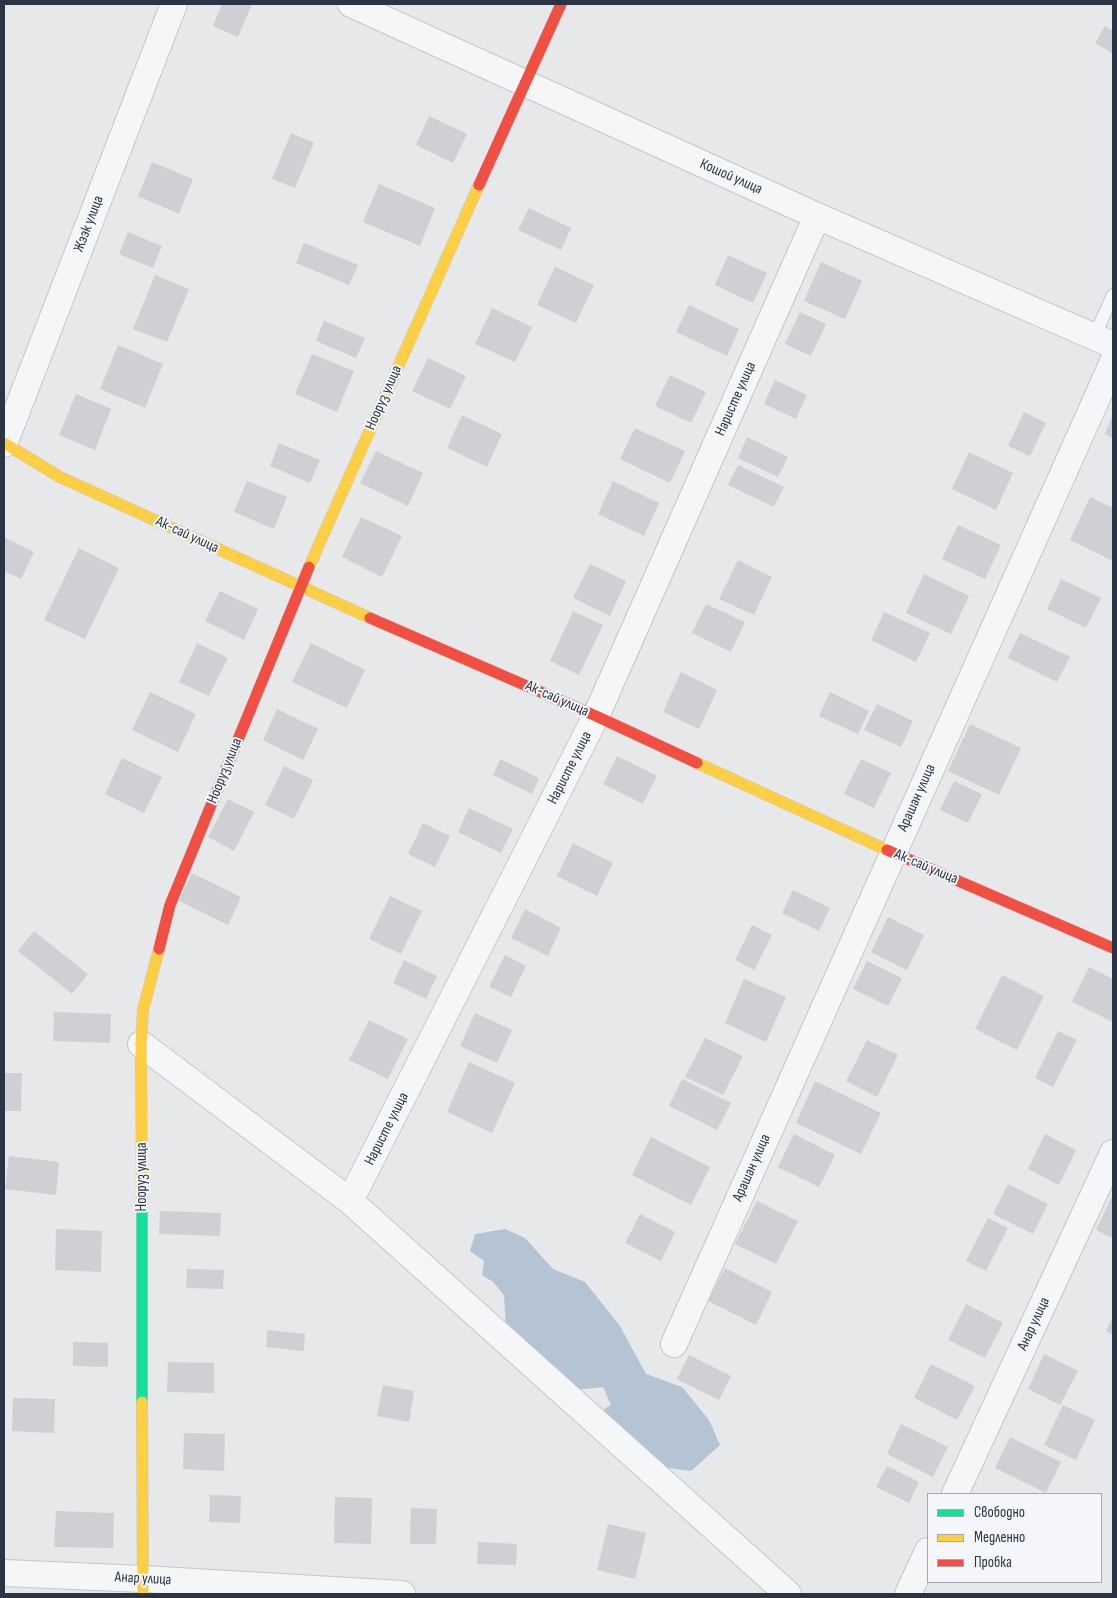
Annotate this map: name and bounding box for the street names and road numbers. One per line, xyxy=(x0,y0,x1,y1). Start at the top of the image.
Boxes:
street label: Кошой улица xyxy=(697,155,765,199)
street label: Жээк улица xyxy=(70,193,108,255)
street label: Наристе улица xyxy=(712,359,760,439)
street label: Нооруз улица xyxy=(362,363,406,433)
street label: Ак-сай улица xyxy=(153,513,221,557)
street label: Ак-сай улица xyxy=(523,677,591,721)
street label: Наристе улица xyxy=(544,729,596,807)
street label: Нооруз улица xyxy=(204,736,246,806)
street label: Арашан улица xyxy=(894,762,940,834)
street label: Ак-сай улица xyxy=(892,846,960,888)
street label: Наристе улица xyxy=(361,1090,413,1168)
street label: Арашан улица xyxy=(729,1132,775,1204)
street label: Нооруз улица xyxy=(133,1143,151,1211)
street label: Анар улица xyxy=(1014,1295,1054,1353)
street label: Анар улица xyxy=(114,1569,172,1589)

